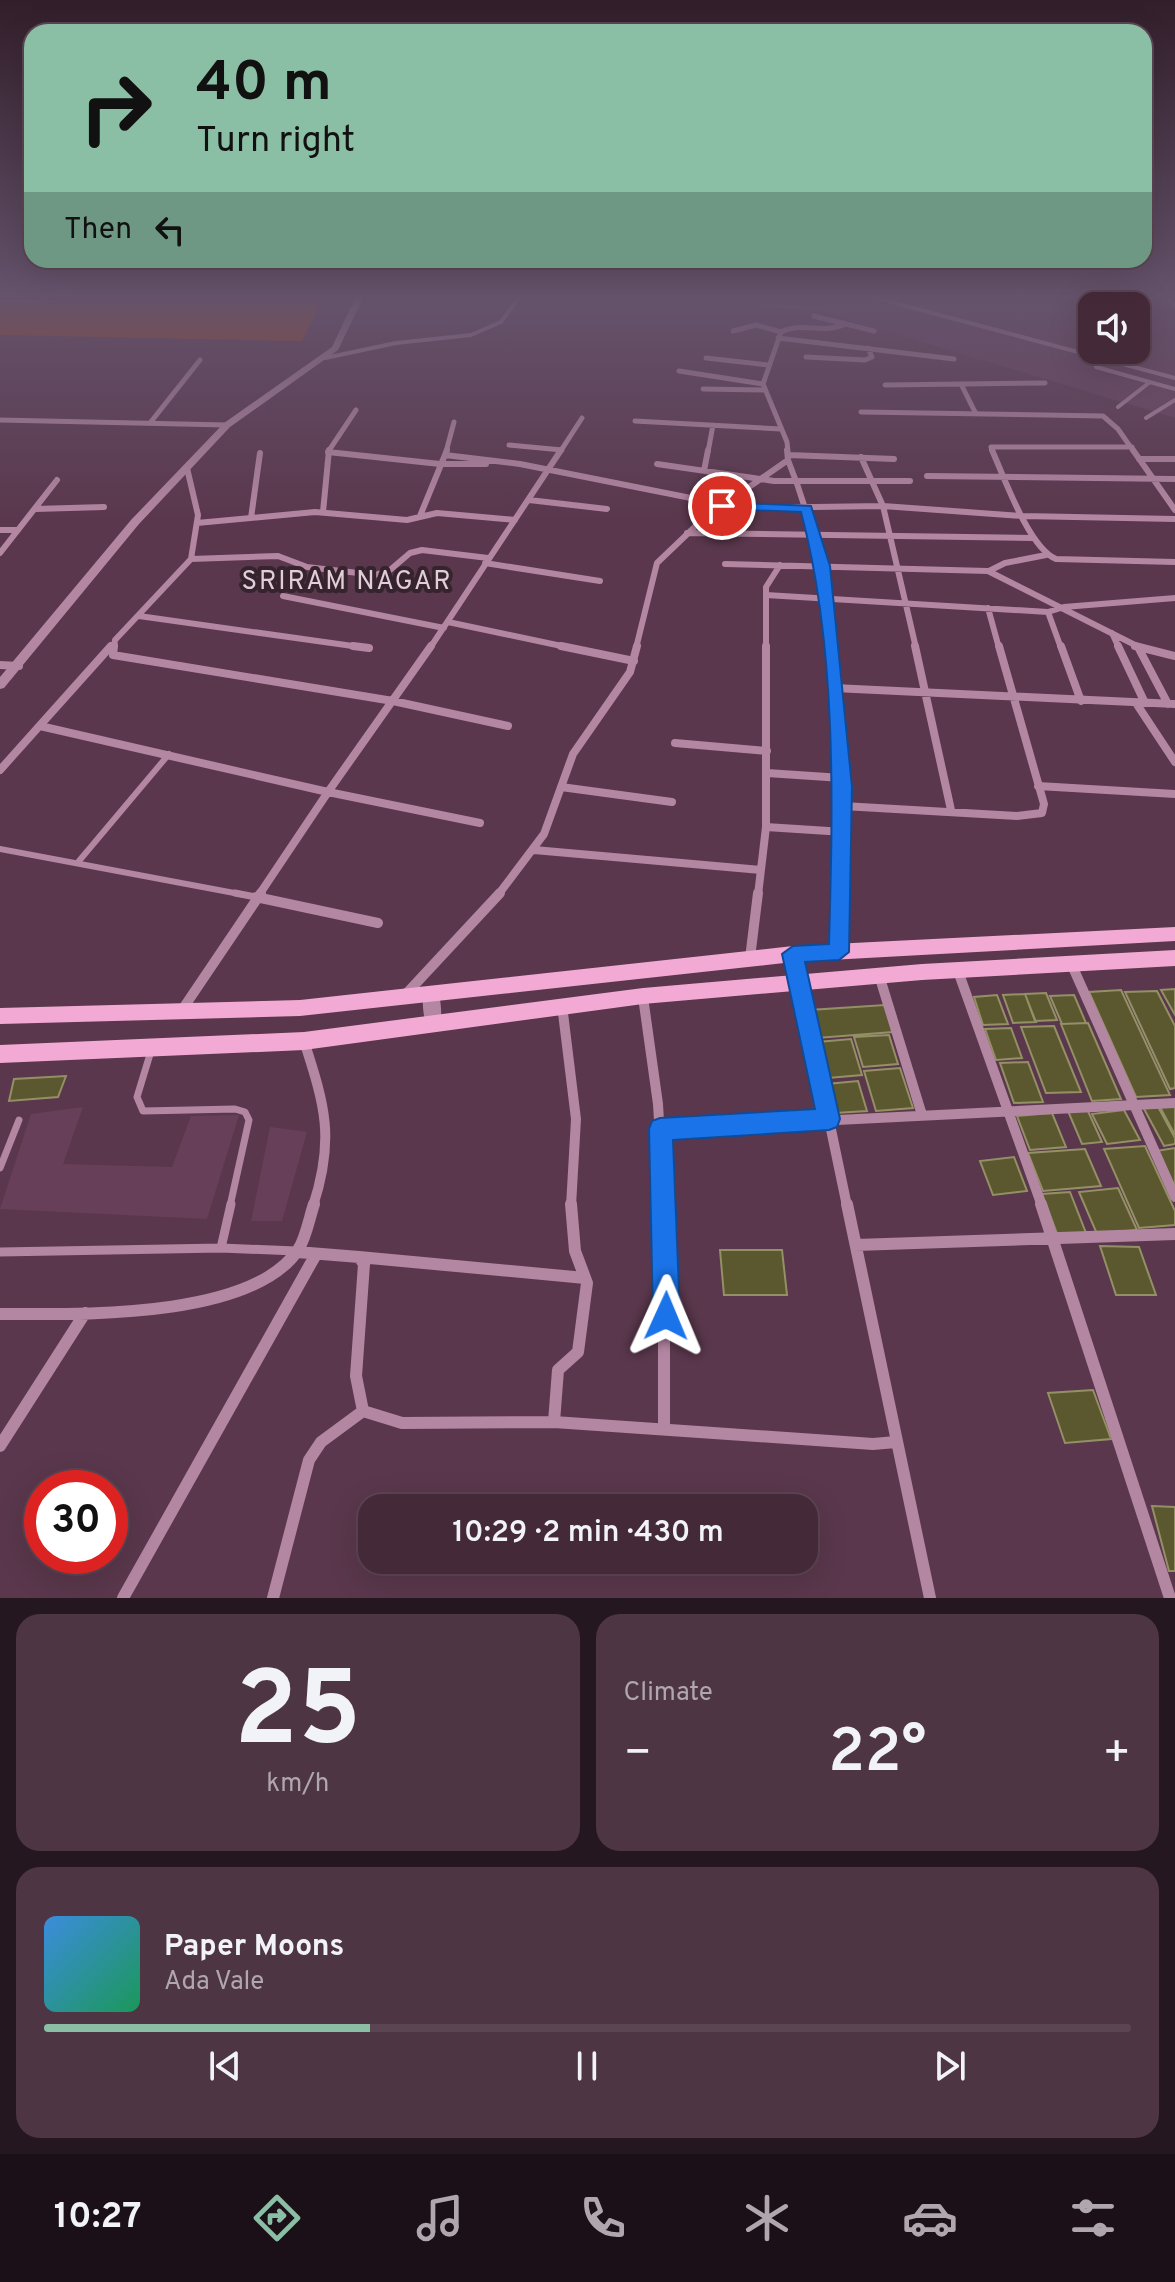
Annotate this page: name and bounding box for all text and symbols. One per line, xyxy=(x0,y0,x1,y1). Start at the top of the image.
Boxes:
text: 40 m xyxy=(196,50,332,120)
icon: right xyxy=(64,56,168,160)
text: Turn right xyxy=(196,119,355,165)
icon: left xyxy=(148,208,192,252)
text: Then xyxy=(64,212,132,249)
map controls xyxy=(1078,292,1150,364)
button: sound xyxy=(1078,292,1150,364)
pin xyxy=(688,472,756,540)
icon: arrive xyxy=(700,484,744,528)
district label: SRIRAM NAGAR xyxy=(241,566,453,599)
position arrow xyxy=(624,1274,708,1358)
speed limit sign: 30 xyxy=(24,1470,128,1574)
text: 10:29 · 2 min · 430 m xyxy=(452,1515,724,1552)
text: 25 xyxy=(234,1650,361,1782)
text: Climate xyxy=(624,1677,713,1710)
text: 22° xyxy=(828,1717,926,1793)
text: − xyxy=(624,1727,652,1783)
text: + xyxy=(1103,1727,1131,1783)
text: km/h xyxy=(266,1768,329,1801)
text: Paper Moons xyxy=(164,1929,344,1966)
text: Ada Vale xyxy=(164,1966,264,1999)
icon: previous xyxy=(203,2044,247,2088)
icon: pause xyxy=(565,2044,609,2088)
icon: next xyxy=(928,2044,972,2088)
icon: directions xyxy=(249,2190,305,2246)
icon: music xyxy=(412,2190,468,2246)
icon: phone xyxy=(575,2190,631,2246)
icon: climate xyxy=(739,2190,795,2246)
icon: car xyxy=(902,2190,958,2246)
icon: filters xyxy=(1065,2190,1121,2246)
text: 10:27 xyxy=(54,2195,141,2241)

